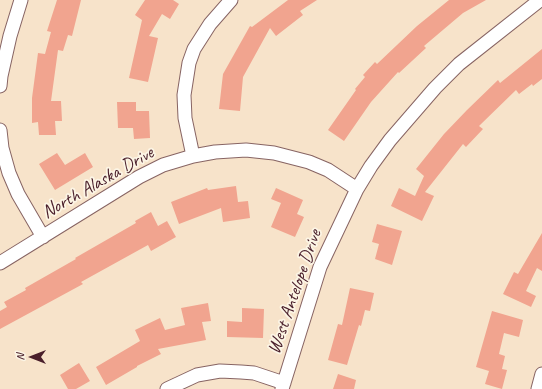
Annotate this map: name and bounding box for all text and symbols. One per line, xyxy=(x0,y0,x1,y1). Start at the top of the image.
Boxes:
street label: North Alaska Drive xyxy=(38,142,158,224)
street label: West Antelope Drive xyxy=(263,227,327,357)
north arrow xyxy=(12,337,52,377)
text: N xyxy=(13,354,27,360)

